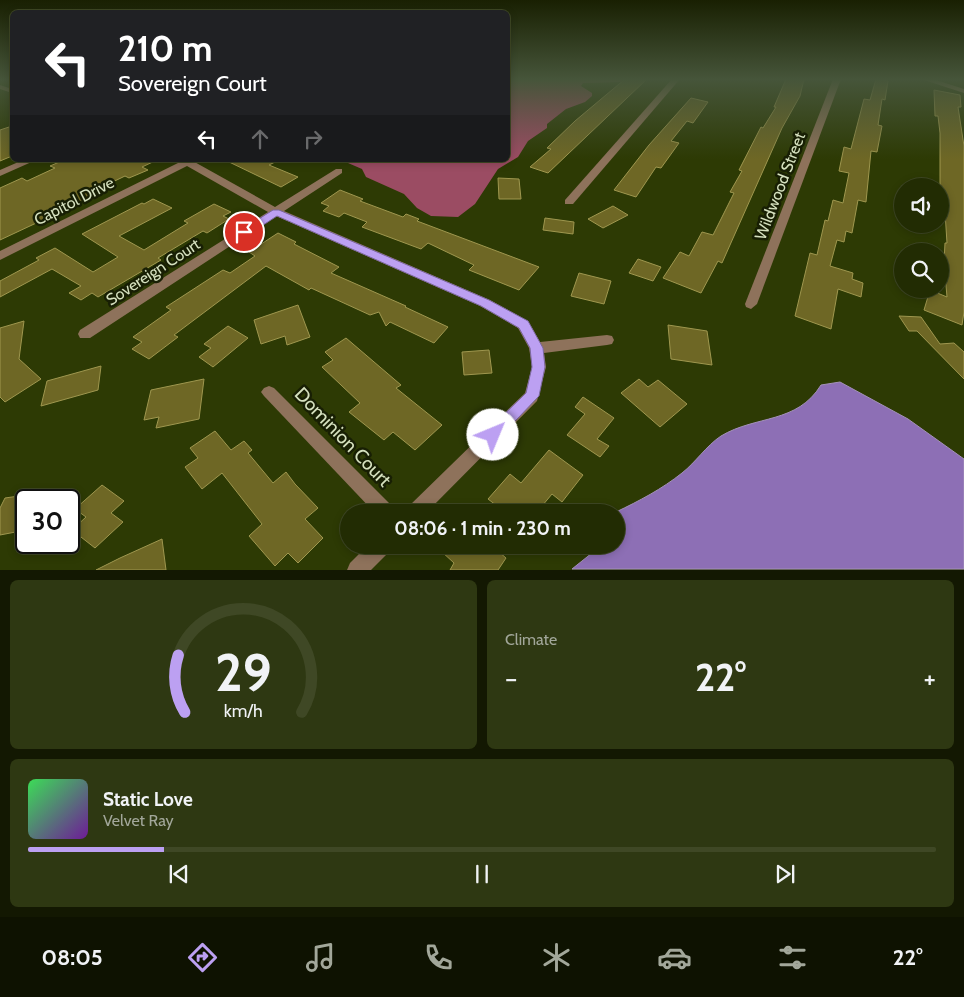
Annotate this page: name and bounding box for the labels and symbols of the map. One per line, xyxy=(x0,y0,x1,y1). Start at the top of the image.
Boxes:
street label: Wildwood Street xyxy=(751,129,809,243)
street label: Capitol Drive xyxy=(31,173,117,229)
pin xyxy=(223,211,265,253)
street label: Sovereign Court xyxy=(102,234,204,309)
street label: Dominion Court xyxy=(290,383,397,492)
position arrow xyxy=(466,408,518,460)
speed limit sign: 30 xyxy=(15,489,80,554)

